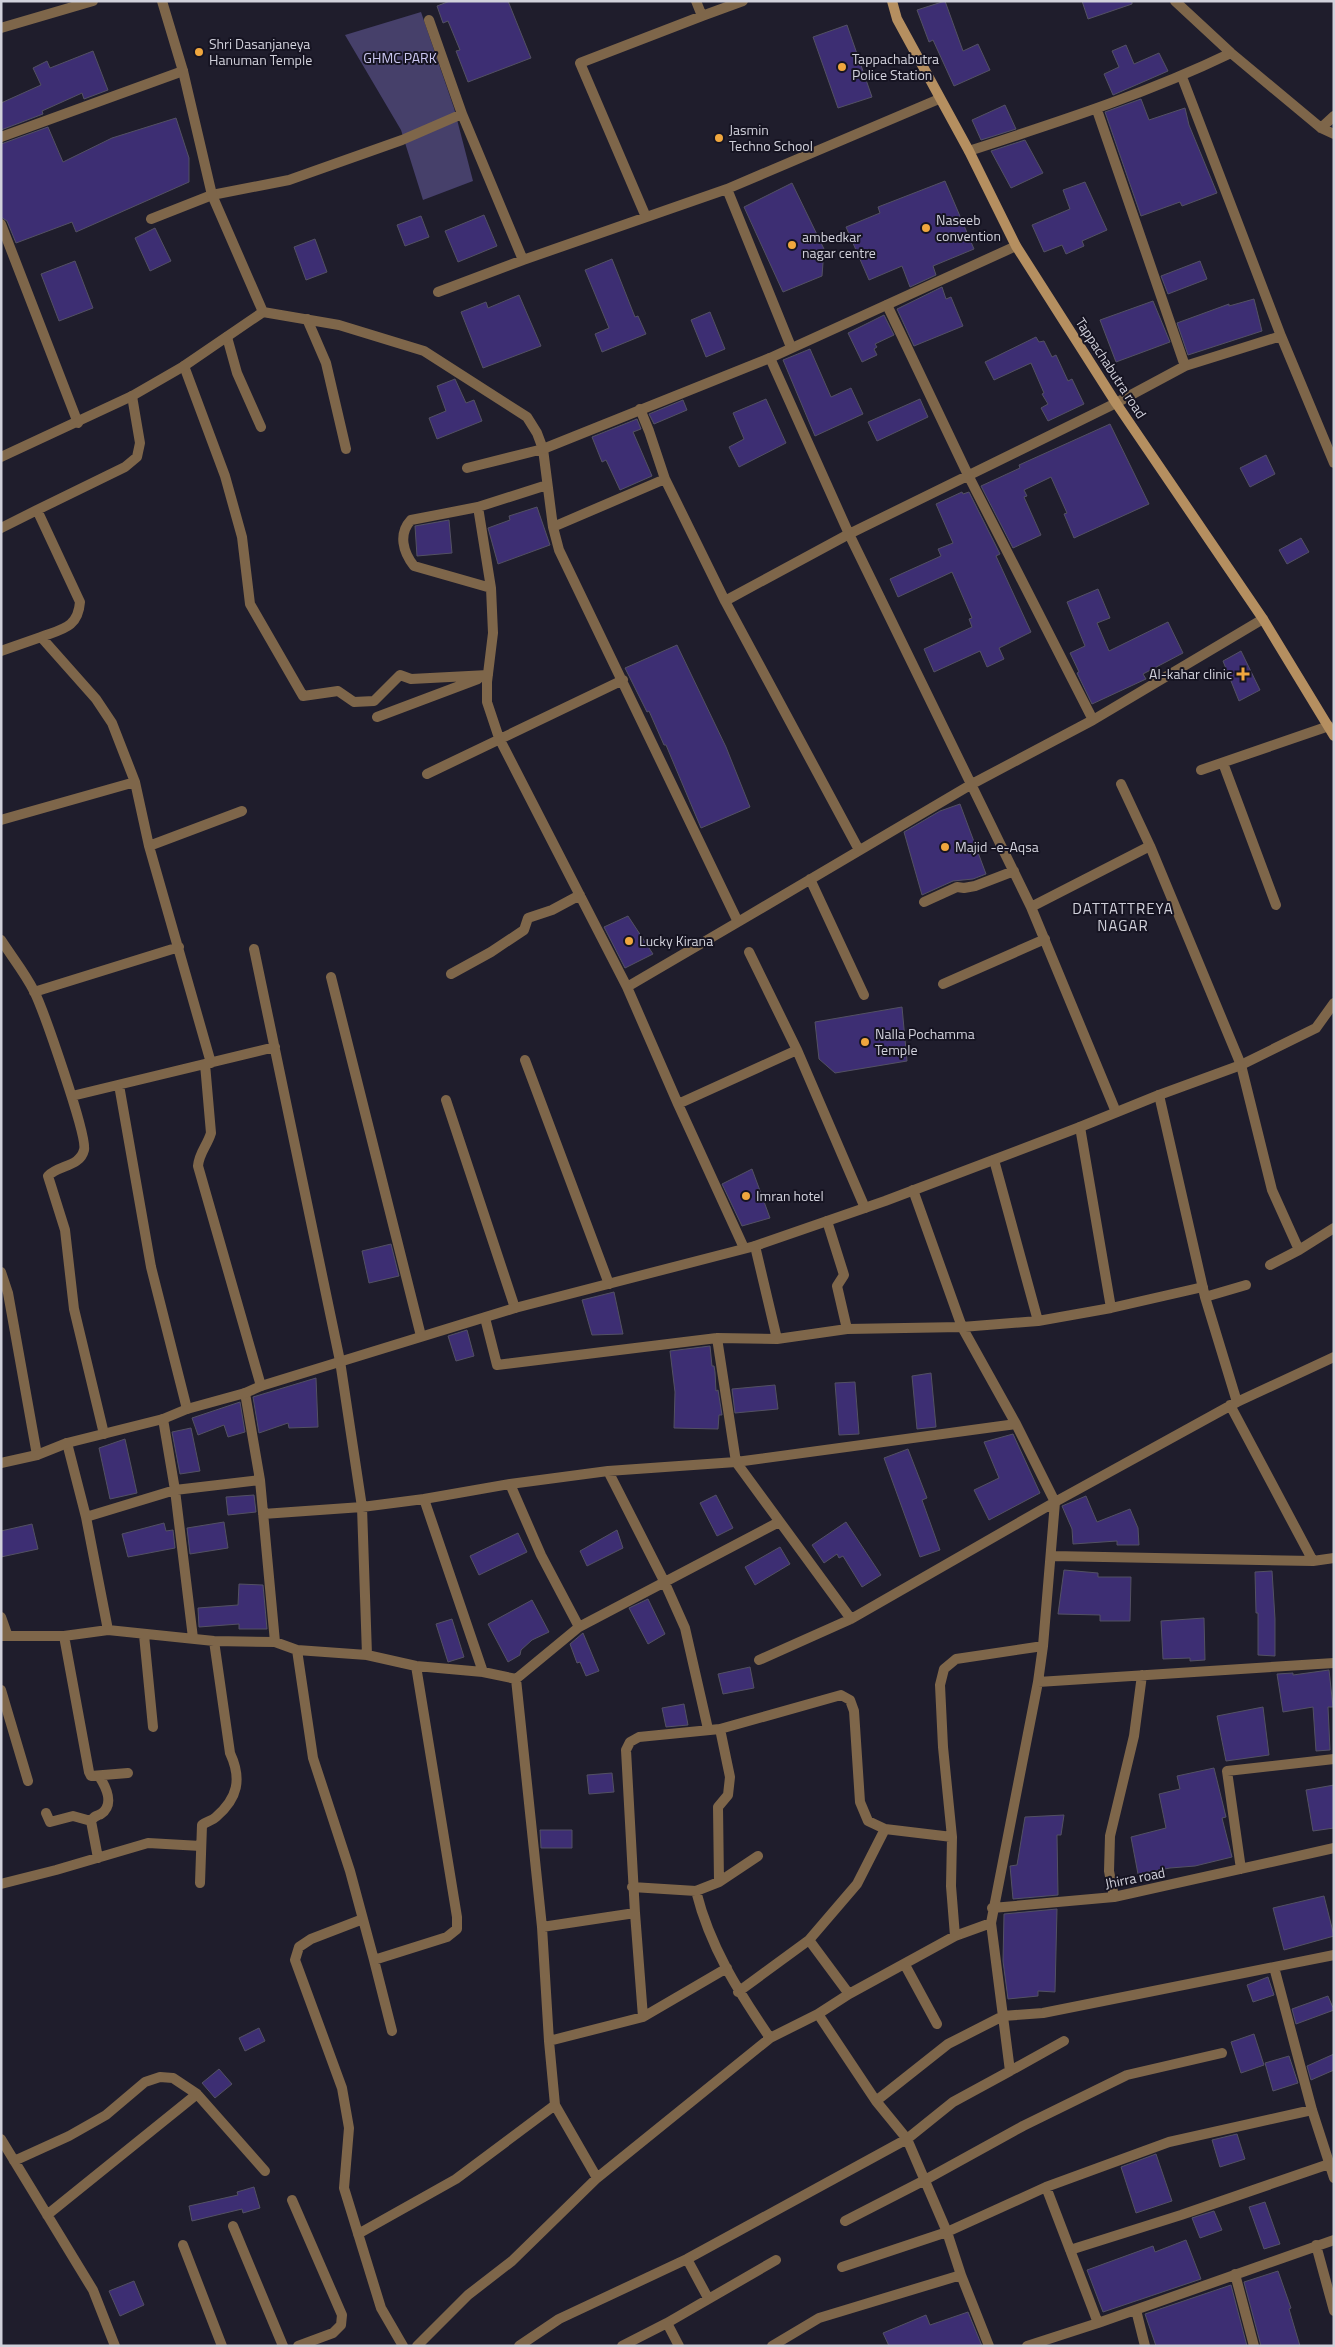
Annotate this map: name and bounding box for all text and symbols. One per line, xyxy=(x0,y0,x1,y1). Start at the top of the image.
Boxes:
place label: Shri Dasanjaneya Hanuman Temple xyxy=(209,33,312,70)
marker: Shri Dasanjaneya Hanuman Temple xyxy=(193,46,205,58)
park label: GHMC PARK xyxy=(363,47,437,68)
place label: Tappachabutra Police Station xyxy=(852,48,939,85)
marker: Tappachabutra Police Station xyxy=(836,61,848,73)
place label: Jasmin Techno School xyxy=(729,119,813,156)
marker: Jasmin Techno School xyxy=(713,132,725,144)
place label: Naseeb convention xyxy=(936,209,1001,246)
marker: Naseeb convention xyxy=(920,222,932,234)
place label: ambedkar nagar centre xyxy=(802,226,876,263)
marker: ambedkar nagar centre xyxy=(786,239,798,251)
street label: Tappachabutra road xyxy=(1071,313,1152,422)
place label: Al-kahar clinic xyxy=(1149,663,1232,684)
marker: Al-kahar clinic xyxy=(1236,667,1250,681)
place label: Majid -e-Aqsa xyxy=(955,836,1039,857)
marker: Majid -e-Aqsa xyxy=(939,841,951,853)
district label: DATTATTREYA NAGAR xyxy=(1072,897,1174,937)
place label: Lucky Kirana xyxy=(639,930,713,951)
marker: Lucky Kirana xyxy=(623,935,635,947)
place label: Nalla Pochamma Temple xyxy=(875,1023,975,1060)
marker: Nalla Pochamma Temple xyxy=(859,1036,871,1048)
place label: Imran hotel xyxy=(756,1185,824,1206)
marker: Imran hotel xyxy=(740,1190,752,1202)
street label: Jhirra road xyxy=(1103,1861,1167,1894)

